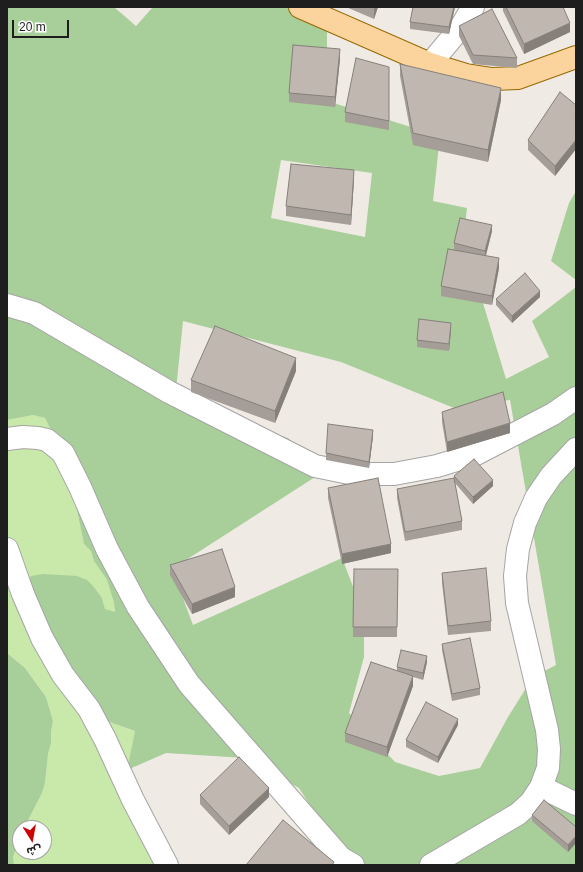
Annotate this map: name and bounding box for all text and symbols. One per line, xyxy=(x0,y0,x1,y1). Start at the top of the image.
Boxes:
scale bar xyxy=(14,12,71,38)
text: 20 m xyxy=(19,20,46,34)
north arrow xyxy=(12,820,52,860)
text: ش xyxy=(26,843,43,858)

